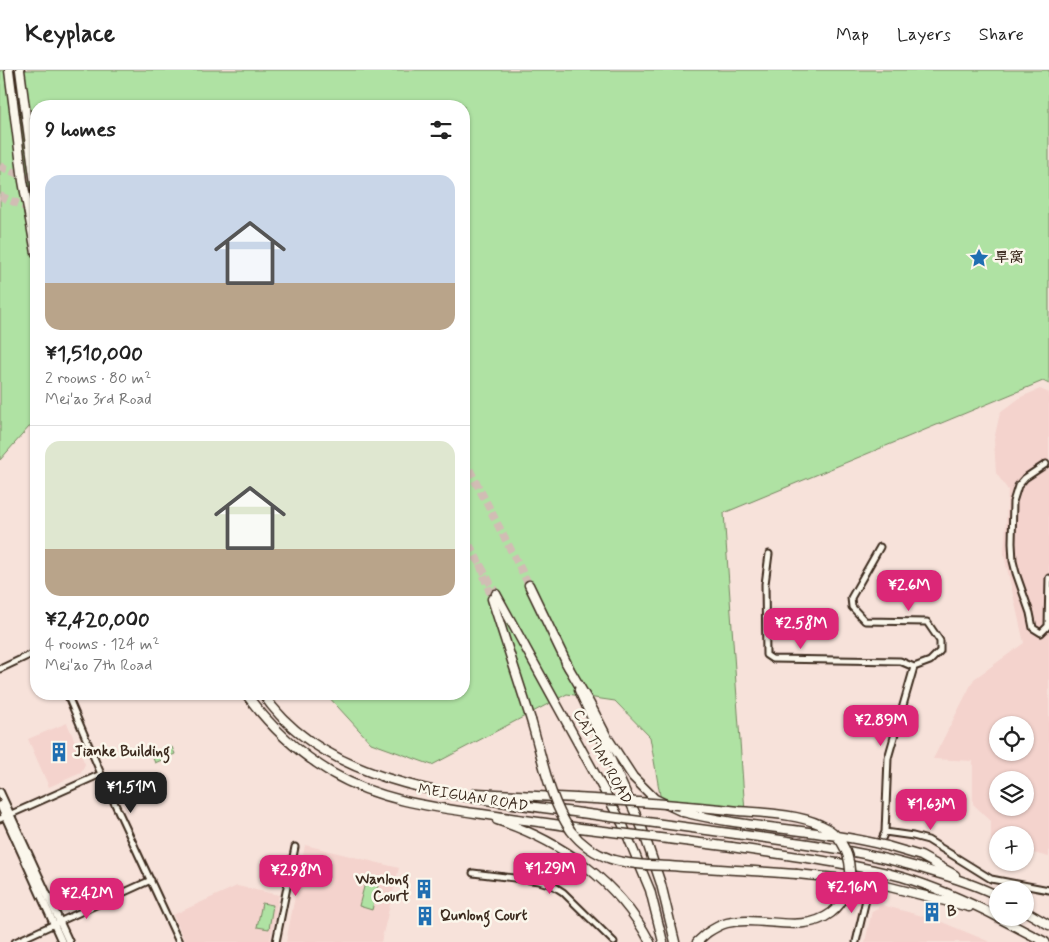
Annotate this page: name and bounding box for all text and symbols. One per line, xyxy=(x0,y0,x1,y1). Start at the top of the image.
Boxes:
text: Keyplace xyxy=(25,19,115,50)
text: Map xyxy=(836,23,869,47)
text: Layers xyxy=(897,23,951,47)
text: Share xyxy=(979,23,1024,47)
text: 9 homes xyxy=(45,116,116,144)
icon: filters xyxy=(427,116,455,144)
icon: home xyxy=(205,208,295,298)
place icon: 旱窝 xyxy=(968,247,990,269)
place label: 旱窝 xyxy=(994,248,1024,268)
text: ¥1,510,000 xyxy=(45,340,143,368)
text: 2 rooms · 80 m² xyxy=(45,368,151,389)
text: Mei'ao 3rd Road xyxy=(45,389,152,410)
icon: home xyxy=(205,473,295,563)
pin: ¥2.6M xyxy=(874,570,944,612)
text: ¥2.6M xyxy=(888,575,930,596)
text: ¥2,420,000 xyxy=(45,606,150,634)
pin: ¥2.58M xyxy=(760,608,842,650)
text: ¥2.58M xyxy=(775,613,827,634)
text: 4 rooms · 124 m² xyxy=(45,634,160,655)
text: Mei'ao 7th Road xyxy=(45,655,152,676)
pin: ¥2.89M xyxy=(840,704,922,747)
street label: CAITIAN ROAD xyxy=(568,706,636,808)
text: ¥2.89M xyxy=(855,710,908,731)
map controls xyxy=(989,716,1034,926)
button: locate xyxy=(989,716,1034,761)
building icon: Jianke Building xyxy=(48,741,70,763)
place label: Jianke Building xyxy=(74,742,170,764)
button: layers xyxy=(989,771,1034,816)
pin: ¥1.51M xyxy=(90,772,172,814)
text: ¥1.51M xyxy=(106,777,156,798)
street label: MEIGUAN ROAD xyxy=(416,779,530,817)
pin: ¥1.63M xyxy=(890,788,972,831)
text: ¥1.63M xyxy=(907,794,955,815)
button: + xyxy=(989,826,1034,871)
pin: ¥1.29M xyxy=(509,852,591,895)
pin: ¥2.98M xyxy=(255,854,337,897)
text: ¥1.29M xyxy=(524,858,576,879)
text: ¥2.98M xyxy=(270,860,322,881)
place label: Wanlong Court xyxy=(355,870,409,907)
pin: ¥2.16M xyxy=(811,872,893,914)
text: ¥2.16M xyxy=(827,877,877,898)
pin: ¥2.42M xyxy=(46,878,128,920)
building icon: Wanlong Court xyxy=(413,878,435,900)
button: − xyxy=(989,881,1034,926)
text: ¥2.42M xyxy=(61,883,113,904)
building icon: B xyxy=(921,901,943,923)
place label: B xyxy=(947,902,957,922)
building icon: Qunlong Court xyxy=(414,905,436,927)
place label: Qunlong Court xyxy=(440,906,528,928)

